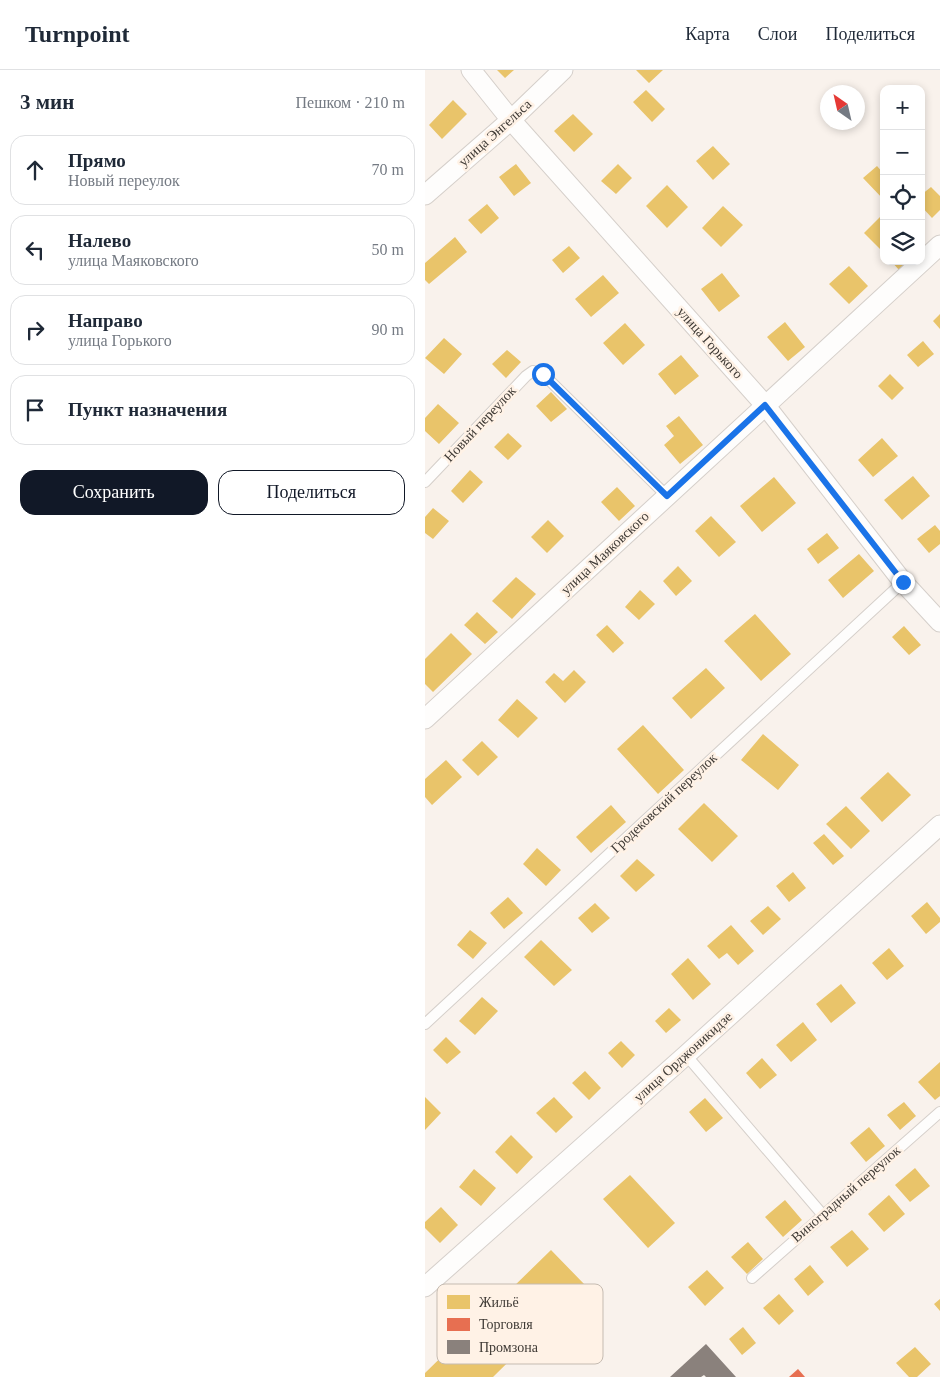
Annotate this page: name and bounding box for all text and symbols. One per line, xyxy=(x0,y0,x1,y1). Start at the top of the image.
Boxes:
text: Turnpoint xyxy=(25,21,130,47)
text: Карта xyxy=(685,24,730,44)
text: Слои xyxy=(758,24,797,44)
text: Поделиться xyxy=(825,24,915,44)
north arrow xyxy=(820,85,865,130)
map controls xyxy=(880,85,925,265)
button: + xyxy=(880,85,925,130)
text: 3 мин xyxy=(20,90,74,114)
text: Пешком · 210 m xyxy=(295,94,405,111)
street label: улица Энгельса xyxy=(456,96,535,170)
button: − xyxy=(880,130,925,175)
text: Прямо xyxy=(68,150,126,171)
icon: ahead xyxy=(21,156,49,184)
text: 70 m xyxy=(372,161,404,178)
text: Новый переулок xyxy=(68,172,180,189)
button: locate xyxy=(880,175,925,220)
button: layers xyxy=(880,220,925,265)
text: Налево xyxy=(68,230,131,251)
icon: left xyxy=(21,236,49,264)
text: 50 m xyxy=(372,241,404,258)
text: улица Маяковского xyxy=(68,252,199,269)
street label: улица Горького xyxy=(674,304,746,382)
text: Направо xyxy=(68,310,143,331)
icon: right xyxy=(21,316,49,344)
text: 90 m xyxy=(372,321,404,338)
text: улица Горького xyxy=(68,332,172,349)
route start xyxy=(532,363,555,386)
street label: Новый переулок xyxy=(441,383,519,465)
icon: arrive xyxy=(21,396,49,424)
text: Пункт назначения xyxy=(68,399,227,420)
button: Сохранить xyxy=(20,470,208,515)
button: Поделиться xyxy=(218,470,405,515)
street label: улица Маяковского xyxy=(558,508,652,598)
route end xyxy=(892,571,915,594)
street label: Гродековский переулок xyxy=(608,750,720,856)
street label: улица Орджоникидзе xyxy=(631,1009,735,1105)
street label: Виноградный переулок xyxy=(789,1143,904,1245)
legend xyxy=(437,1284,603,1364)
text: Жильё xyxy=(479,1295,519,1310)
text: Торговля xyxy=(479,1317,533,1332)
text: Промзона xyxy=(479,1340,539,1355)

